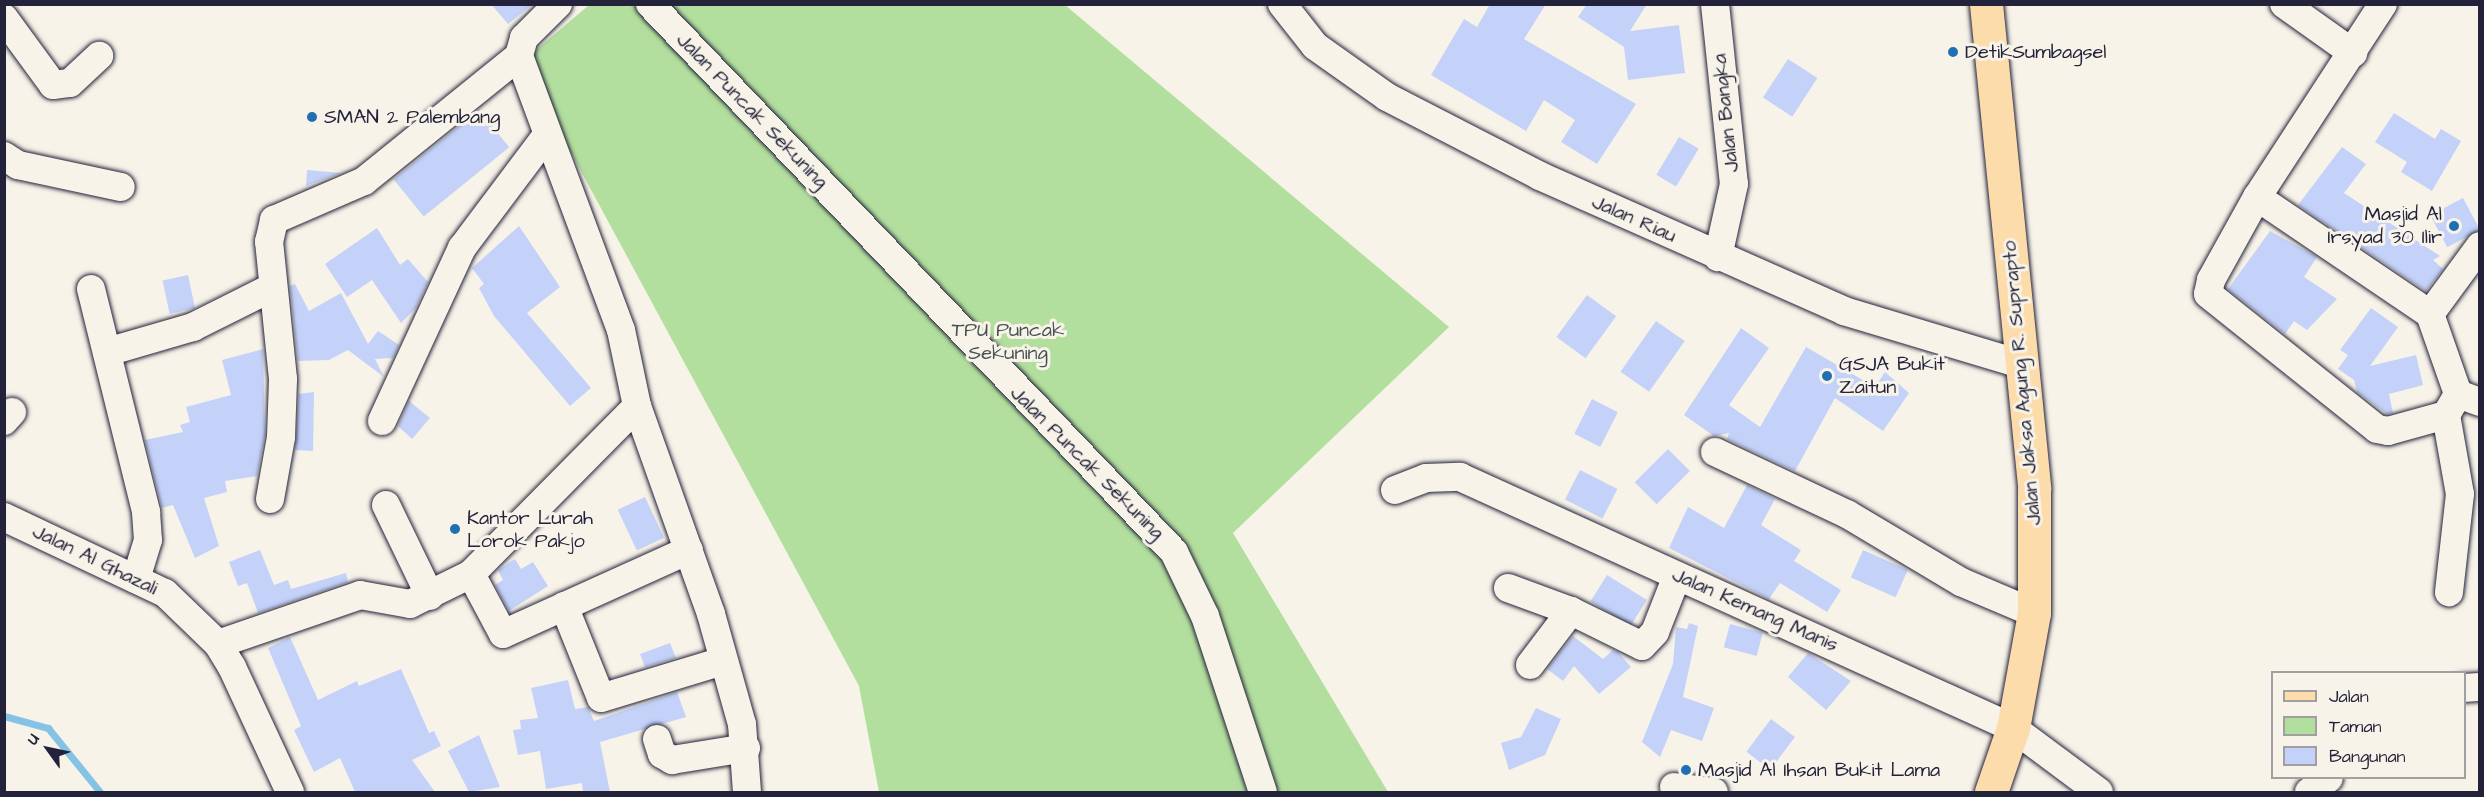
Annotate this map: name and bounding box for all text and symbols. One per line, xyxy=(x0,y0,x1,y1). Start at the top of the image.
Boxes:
street label: Jalan Puncak Sekuning xyxy=(671,28,833,194)
place label: DetikSumbagsel xyxy=(1965,40,2106,64)
marker: DetikSumbagsel xyxy=(1946,45,1960,59)
street label: Jalan Bangka xyxy=(1708,52,1744,174)
place label: SMAN 2 Palembang xyxy=(324,105,500,129)
marker: SMAN 2 Palembang xyxy=(305,110,319,124)
street label: Jalan Riau xyxy=(1588,190,1680,248)
place label: Masjid Al Irsyad 30 Ilir xyxy=(2327,202,2442,249)
marker: Masjid Al Irsyad 30 Ilir xyxy=(2447,219,2461,233)
street label: Jalan Jaksa Agung R. Suprapto xyxy=(1998,240,2046,526)
park label: TPU Puncak Sekuning xyxy=(952,318,1064,365)
place label: GSJA Bukit Zaitun xyxy=(1839,352,1945,399)
marker: GSJA Bukit Zaitun xyxy=(1820,369,1834,383)
street label: Jalan Puncak Sekuning xyxy=(1005,381,1169,545)
place label: Kantor Lurah Lorok Pakjo xyxy=(467,506,593,553)
street label: Jalan Al Ghazali xyxy=(29,519,161,601)
marker: Kantor Lurah Lorok Pakjo xyxy=(448,522,462,536)
street label: Jalan Kemang Manis xyxy=(1668,563,1842,657)
legend xyxy=(2271,671,2466,779)
text: Jalan xyxy=(2329,684,2369,709)
text: Taman xyxy=(2329,714,2382,739)
north arrow xyxy=(18,719,78,779)
text: U xyxy=(21,729,45,749)
text: Bangunan xyxy=(2329,744,2406,769)
place label: Masjid Al Ihsan Bukit Lama xyxy=(1698,758,1940,782)
marker: Masjid Al Ihsan Bukit Lama xyxy=(1679,763,1693,777)

